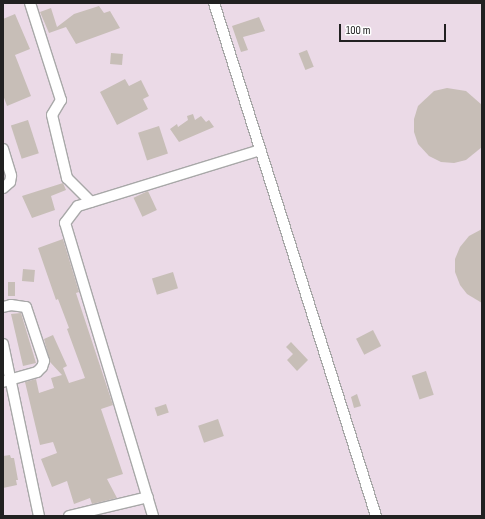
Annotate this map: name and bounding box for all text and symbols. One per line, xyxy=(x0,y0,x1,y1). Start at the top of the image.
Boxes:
scale bar xyxy=(341,16,448,42)
text: 100 m xyxy=(346,23,371,38)

